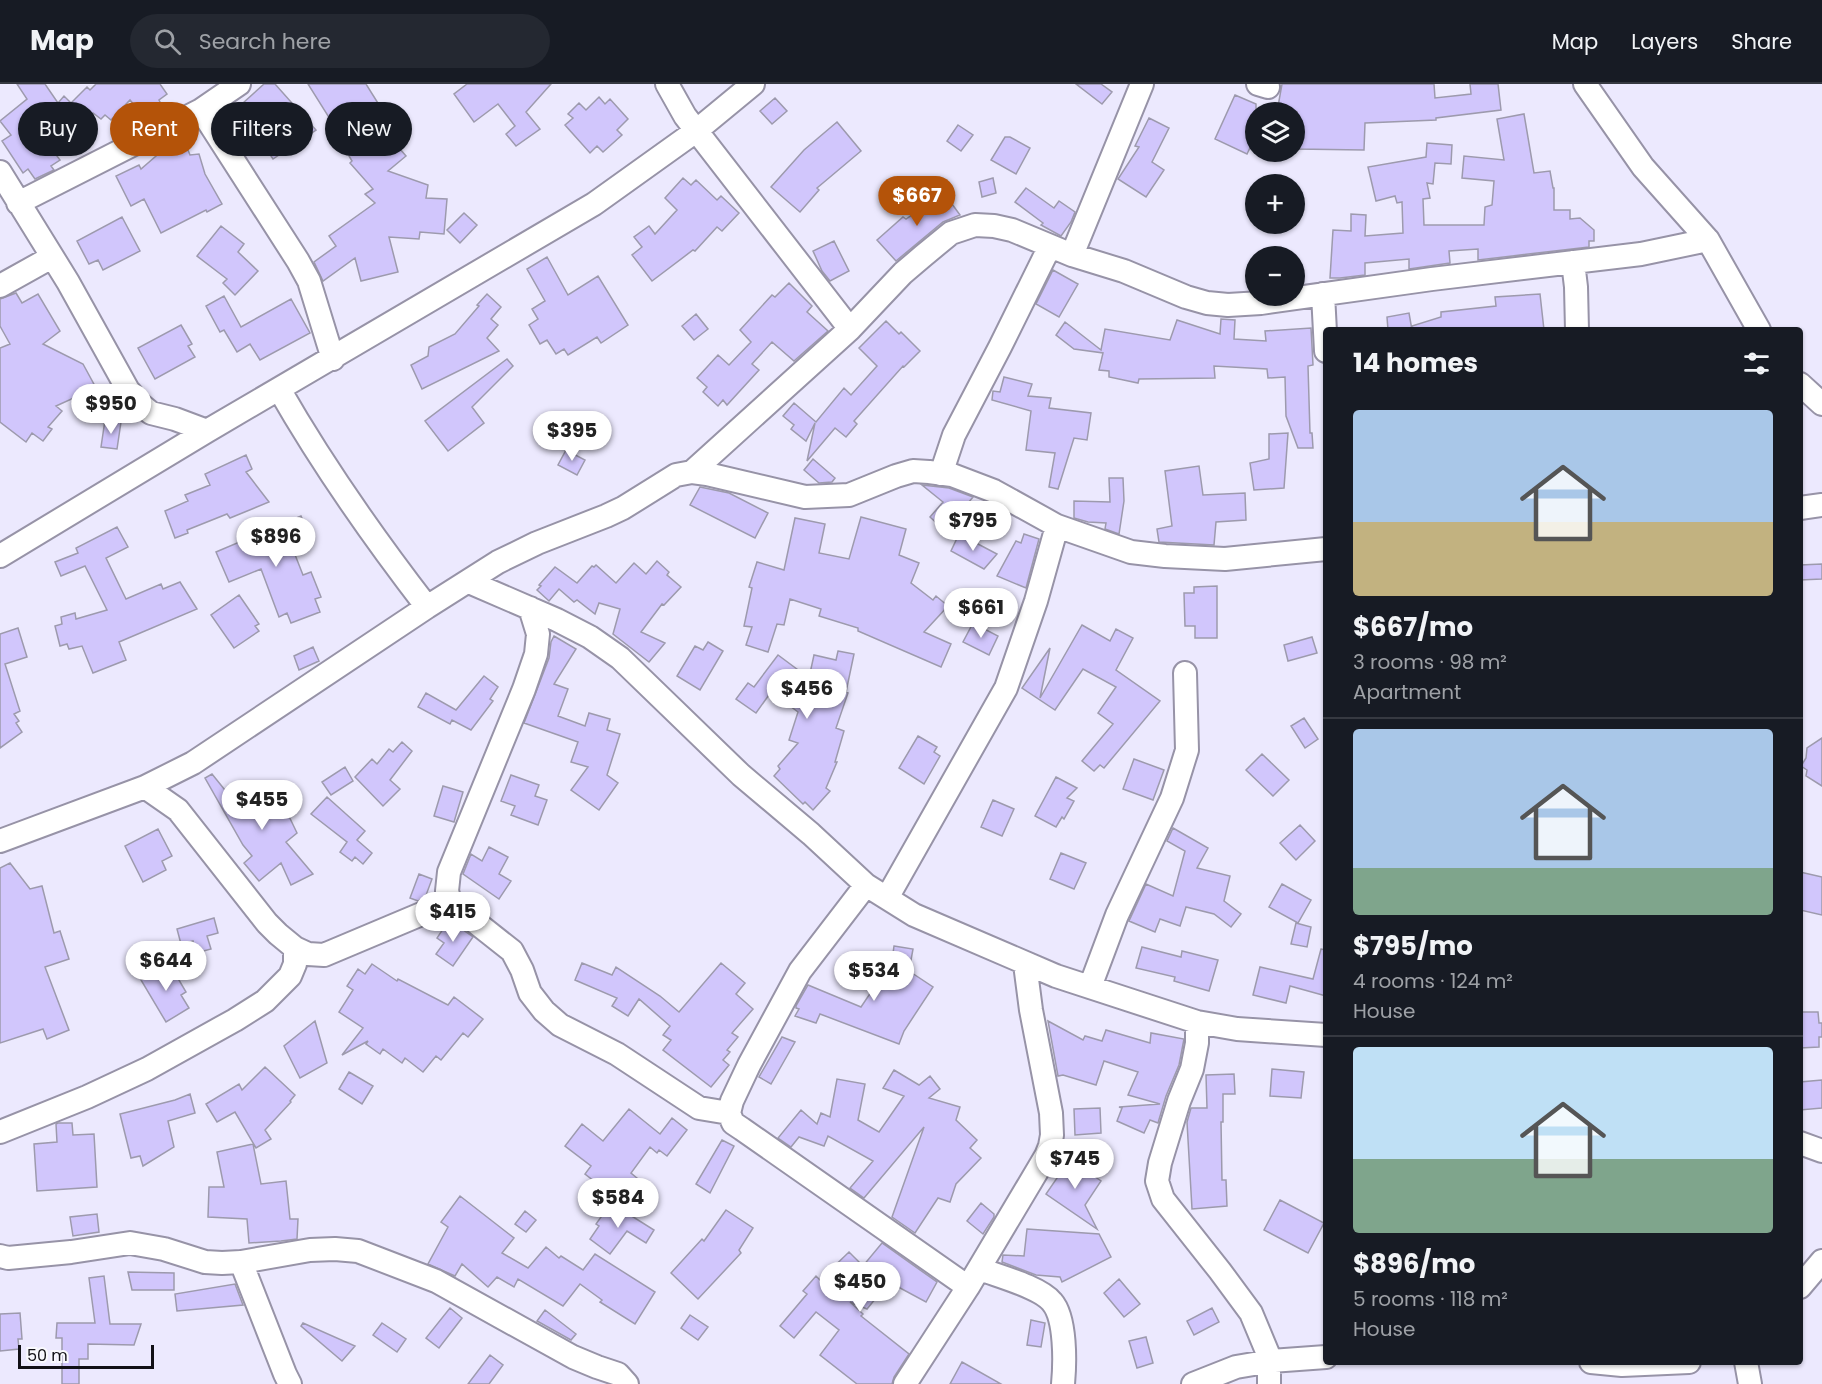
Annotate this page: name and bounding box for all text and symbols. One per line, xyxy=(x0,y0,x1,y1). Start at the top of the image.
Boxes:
search box xyxy=(130,14,550,68)
text: Map xyxy=(30,21,94,60)
icon: search xyxy=(151,25,184,58)
text: Search here xyxy=(199,26,331,57)
text: Map xyxy=(1552,27,1598,56)
text: Layers xyxy=(1631,27,1698,56)
text: Share xyxy=(1731,27,1792,56)
chip: Buy xyxy=(18,102,98,156)
chip: Rent xyxy=(110,102,199,156)
chip: Filters xyxy=(211,102,313,156)
chip: New xyxy=(325,102,412,156)
map controls xyxy=(1245,102,1305,306)
button: layers xyxy=(1245,102,1305,162)
button: + xyxy=(1245,174,1305,234)
pin: $667 xyxy=(881,176,953,227)
text: $667 xyxy=(892,181,942,209)
button: − xyxy=(1245,246,1305,306)
text: 14 homes xyxy=(1353,345,1478,381)
icon: filters xyxy=(1740,347,1773,380)
pin: $950 xyxy=(75,384,147,435)
text: $950 xyxy=(85,389,137,417)
pin: $395 xyxy=(536,411,608,462)
text: $395 xyxy=(547,416,597,444)
icon: home xyxy=(1509,449,1617,557)
pin: $795 xyxy=(937,501,1009,552)
text: $795 xyxy=(948,506,998,534)
pin: $896 xyxy=(240,517,312,568)
text: $896 xyxy=(250,522,302,550)
pin: $661 xyxy=(945,588,1017,639)
text: $661 xyxy=(958,593,1004,621)
text: $667/mo xyxy=(1353,609,1473,645)
text: 3 rooms · 98 m² xyxy=(1353,648,1507,676)
pin: $456 xyxy=(771,669,843,720)
text: $456 xyxy=(781,674,833,702)
text: Apartment xyxy=(1353,678,1461,706)
icon: home xyxy=(1509,768,1617,876)
pin: $455 xyxy=(226,780,298,831)
text: $455 xyxy=(236,785,288,813)
pin: $415 xyxy=(417,892,489,943)
text: $415 xyxy=(429,897,477,925)
text: $795/mo xyxy=(1353,928,1473,964)
pin: $644 xyxy=(130,941,202,992)
text: $644 xyxy=(140,946,192,974)
pin: $534 xyxy=(838,951,910,1002)
text: $534 xyxy=(848,956,900,984)
text: 4 rooms · 124 m² xyxy=(1353,967,1513,995)
text: House xyxy=(1353,997,1415,1025)
icon: home xyxy=(1509,1086,1617,1194)
pin: $745 xyxy=(1039,1139,1111,1190)
text: $745 xyxy=(1050,1144,1100,1172)
pin: $584 xyxy=(582,1178,654,1229)
text: $584 xyxy=(592,1183,644,1211)
text: $896/mo xyxy=(1353,1246,1475,1282)
pin: $450 xyxy=(824,1262,896,1313)
text: $450 xyxy=(834,1267,886,1295)
text: 5 rooms · 118 m² xyxy=(1353,1285,1508,1313)
text: House xyxy=(1353,1315,1415,1343)
scale bar xyxy=(18,1342,154,1370)
text: 50 m xyxy=(27,1344,68,1367)

